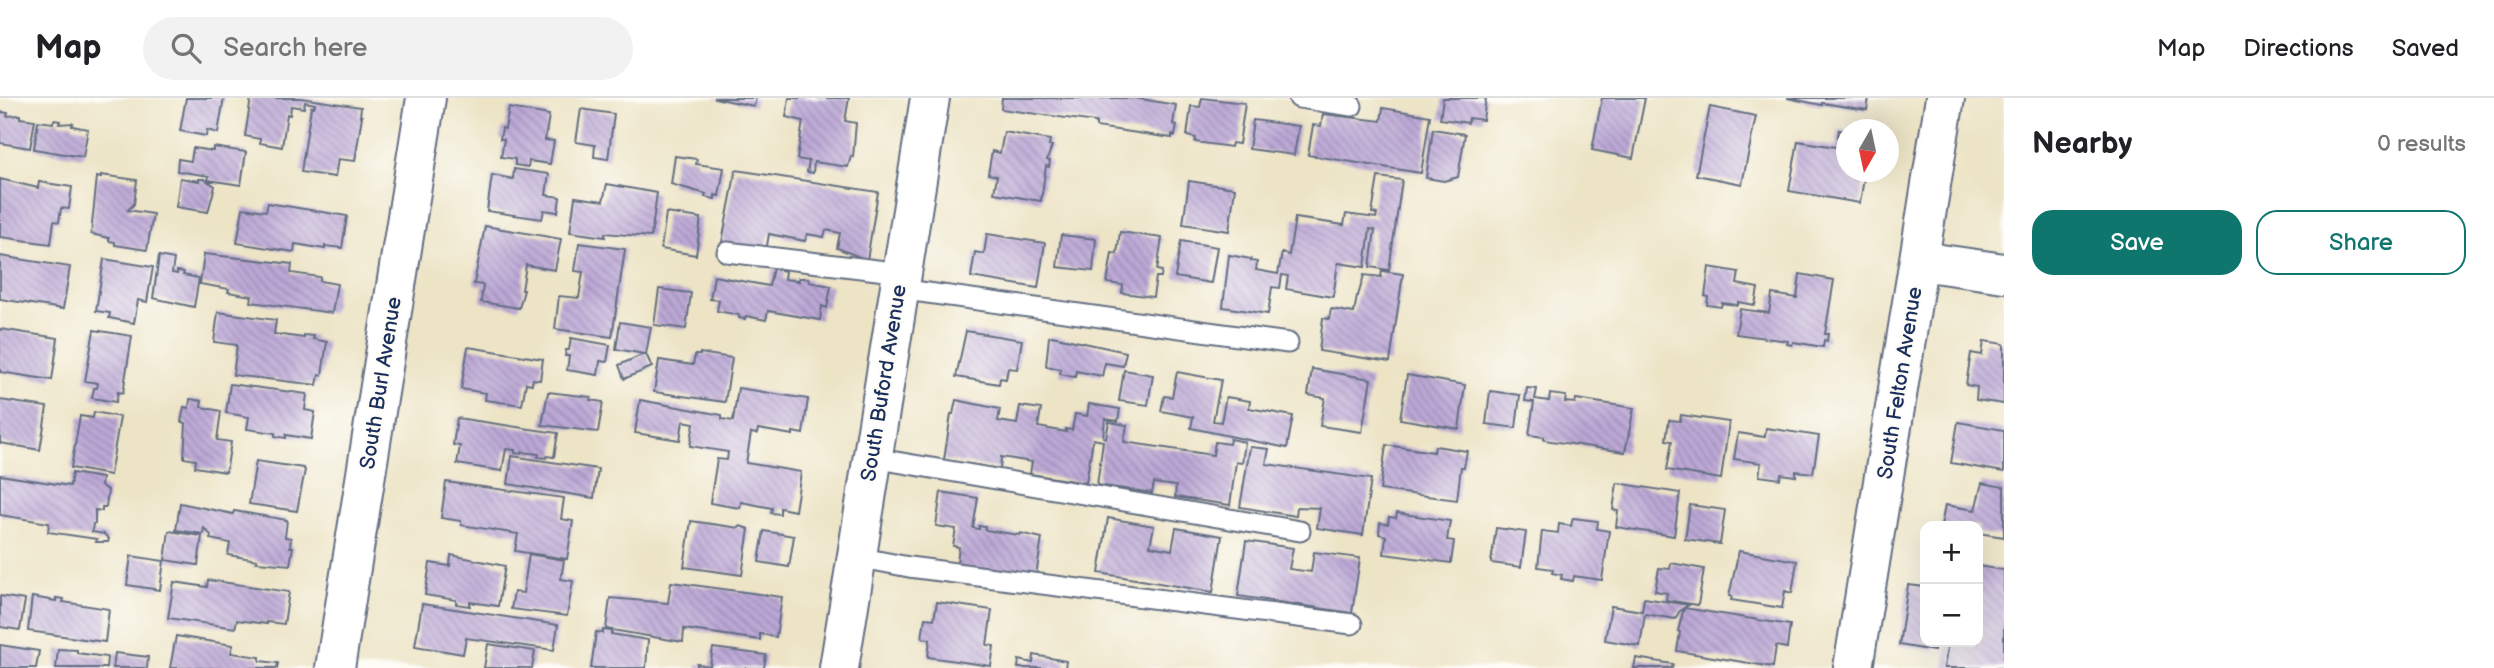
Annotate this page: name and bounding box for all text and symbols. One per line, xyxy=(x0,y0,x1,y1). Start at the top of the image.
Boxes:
search box xyxy=(143,17,633,80)
text: Map xyxy=(35,28,101,68)
icon: search xyxy=(167,29,205,67)
text: Search here xyxy=(223,33,367,64)
text: Map xyxy=(2157,34,2205,63)
text: Directions xyxy=(2243,34,2354,63)
text: Saved xyxy=(2392,34,2459,63)
north arrow xyxy=(1836,119,1899,182)
text: Nearby xyxy=(2032,126,2132,162)
text: 0 results xyxy=(2377,130,2466,158)
button: Save xyxy=(2032,210,2242,275)
button: Share xyxy=(2256,210,2466,275)
street label: South Buford Avenue xyxy=(856,283,912,483)
street label: South Felton Avenue xyxy=(1872,285,1928,481)
street label: South Burl Avenue xyxy=(355,295,407,471)
map controls xyxy=(1920,521,1983,647)
button: + xyxy=(1920,521,1983,584)
button: − xyxy=(1920,584,1983,647)

